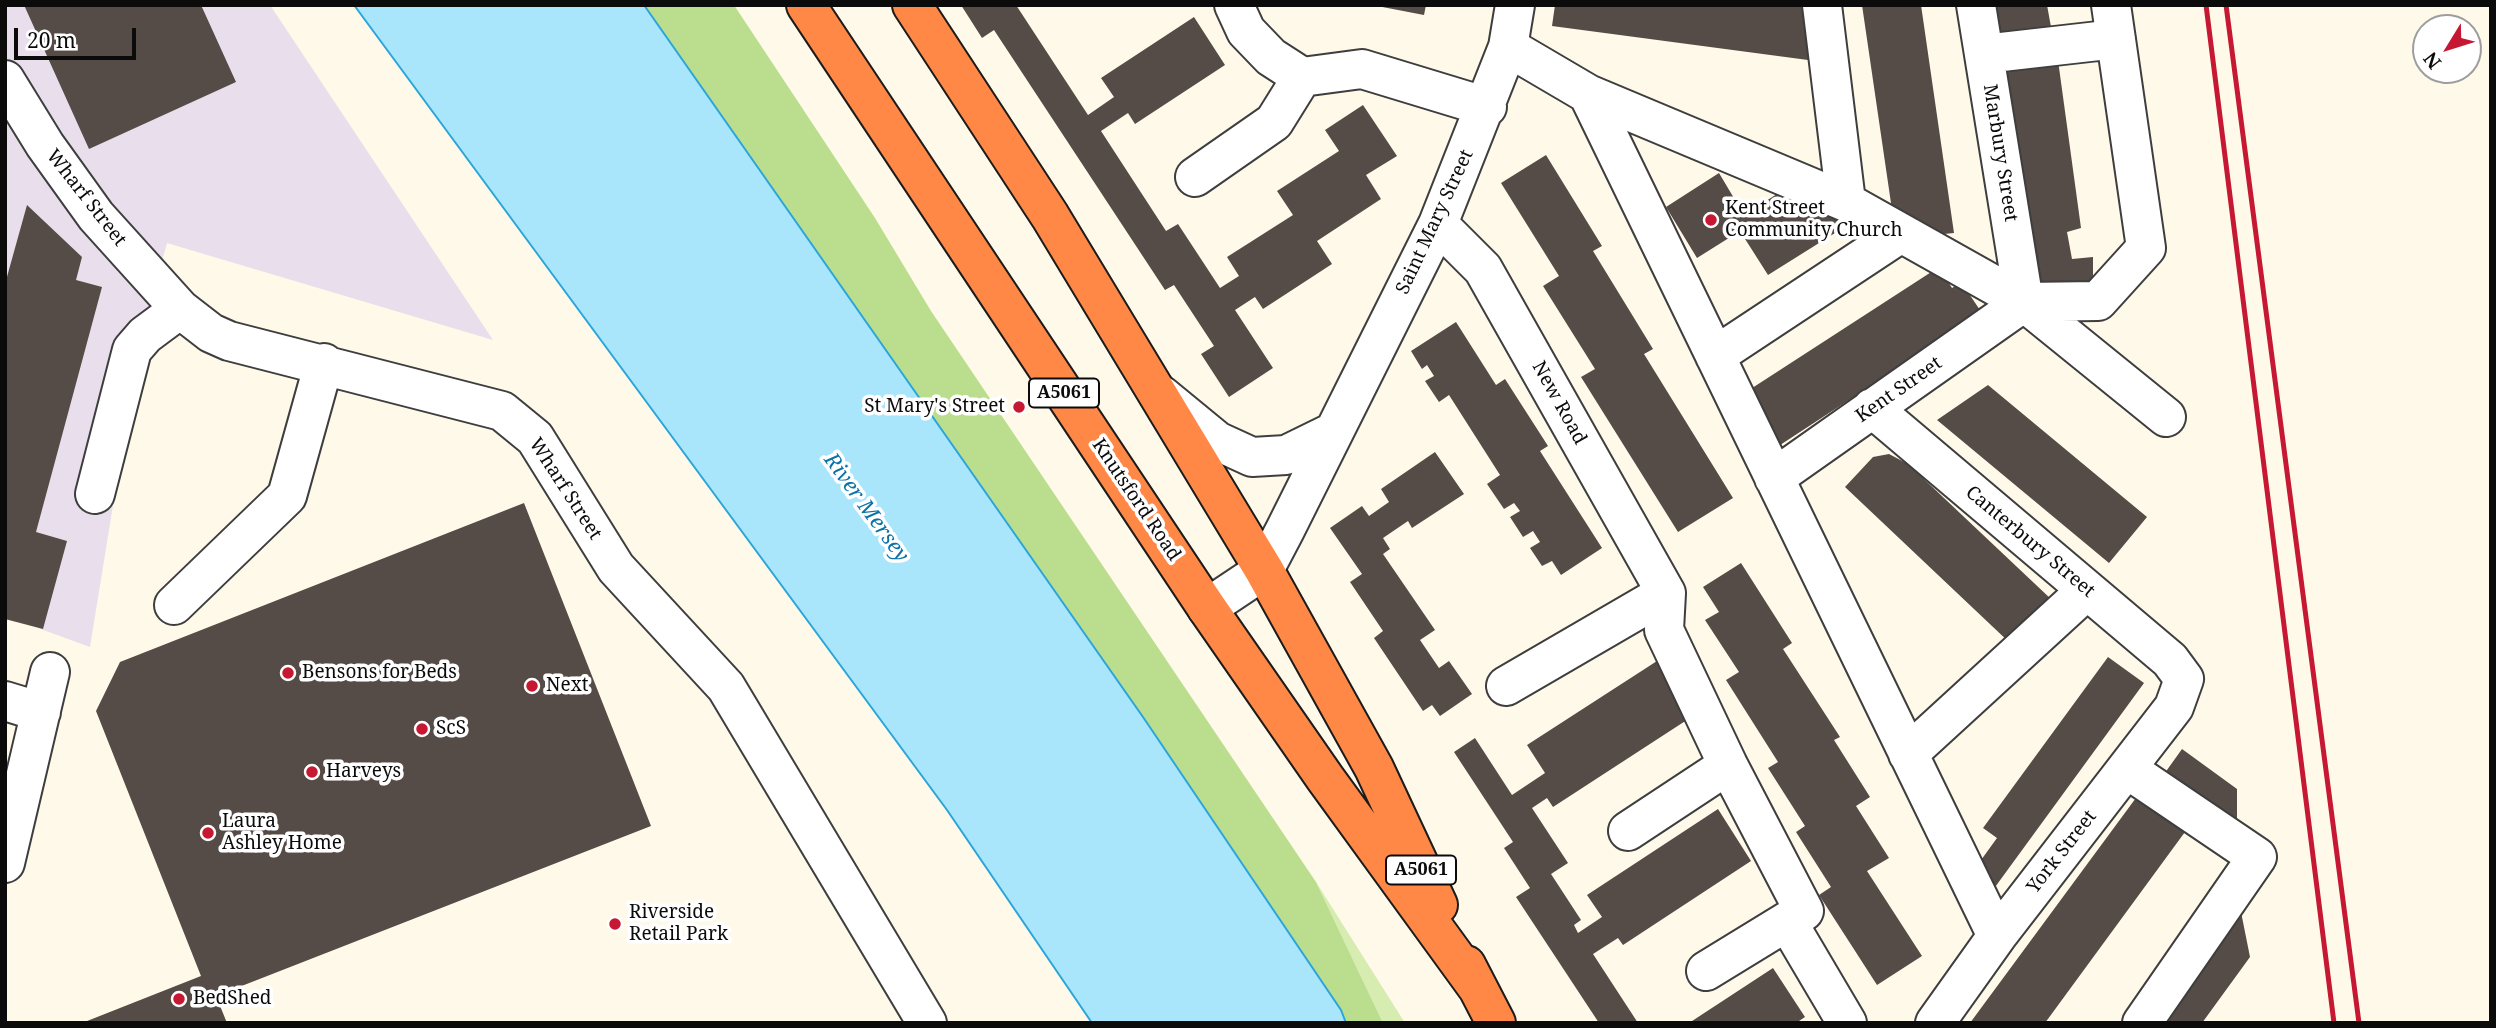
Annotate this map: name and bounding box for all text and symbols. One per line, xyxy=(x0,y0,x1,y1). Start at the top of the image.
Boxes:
scale bar xyxy=(18,14,140,58)
north arrow xyxy=(2412,14,2482,84)
text: 20 m xyxy=(27,26,76,54)
text: N xyxy=(2417,47,2447,75)
street label: Marbury Street xyxy=(1978,83,2022,223)
street label: Wharf Street xyxy=(41,145,131,251)
street label: Saint Mary Street xyxy=(1391,146,1479,298)
place label: Kent Street Community Church xyxy=(1725,198,1902,242)
marker: Kent Street Community Church xyxy=(1703,212,1719,228)
street label: Kent Street xyxy=(1852,352,1946,428)
street label: New Road xyxy=(1527,357,1591,449)
road number: A5061 xyxy=(1029,379,1099,408)
place label: St Mary's Street xyxy=(864,396,1005,418)
marker: St Mary's Street xyxy=(1011,399,1027,415)
street label: Wharf Street xyxy=(524,434,606,544)
street label: Knutsford Road xyxy=(1087,435,1185,565)
water label: River Mersey xyxy=(818,449,914,567)
street label: Canterbury Street xyxy=(1961,481,2099,603)
place label: Bensons for Beds xyxy=(302,662,457,684)
marker: Bensons for Beds xyxy=(280,665,296,681)
place label: Next xyxy=(546,675,588,697)
marker: Next xyxy=(524,678,540,694)
place label: ScS xyxy=(436,718,466,740)
marker: ScS xyxy=(414,721,430,737)
place label: Harveys xyxy=(326,761,401,783)
marker: Harveys xyxy=(304,764,320,780)
street label: York Street xyxy=(2022,806,2102,898)
place label: Laura Ashley Home xyxy=(222,811,342,855)
marker: Laura Ashley Home xyxy=(200,825,216,841)
road number: A5061 xyxy=(1386,856,1456,884)
place label: Riverside Retail Park xyxy=(629,902,728,946)
marker: Riverside Retail Park xyxy=(607,916,623,932)
place label: BedShed xyxy=(193,988,271,1010)
marker: BedShed xyxy=(171,991,187,1007)

